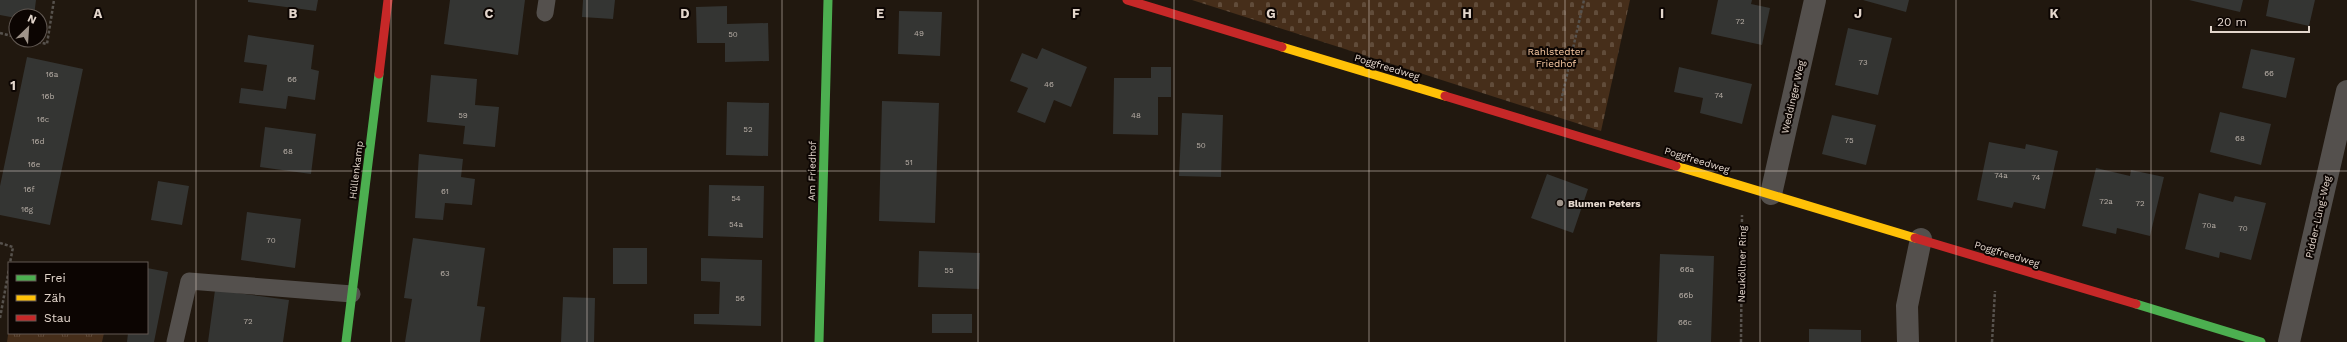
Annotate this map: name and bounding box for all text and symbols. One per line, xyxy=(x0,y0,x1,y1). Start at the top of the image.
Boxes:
text: A xyxy=(94,6,103,21)
text: B xyxy=(289,6,298,21)
text: C xyxy=(485,6,494,21)
text: D xyxy=(680,6,690,21)
text: E xyxy=(876,6,884,21)
text: F xyxy=(1072,6,1080,21)
text: G xyxy=(1266,6,1276,21)
text: H xyxy=(1462,6,1472,21)
text: I xyxy=(1660,6,1664,21)
text: J xyxy=(1854,6,1862,21)
text: K xyxy=(2049,6,2059,21)
north arrow xyxy=(8,8,48,48)
scale bar xyxy=(2211,8,2309,34)
text: N xyxy=(26,12,38,27)
text: 20 m xyxy=(2217,15,2247,29)
house number: 72 xyxy=(1735,17,1745,26)
house number: 49 xyxy=(914,29,924,38)
house number: 50 xyxy=(728,30,738,39)
park label: Rahlstedter Friedhof xyxy=(1527,46,1585,69)
street label: Poggfreedweg xyxy=(1353,52,1422,82)
house number: 73 xyxy=(1858,58,1868,67)
street label: Weddinger Weg xyxy=(1779,59,1807,135)
house number: 66 xyxy=(2264,69,2274,78)
house number: 16a xyxy=(46,70,59,79)
house number: 66 xyxy=(287,75,297,84)
text: 1 xyxy=(10,78,16,93)
house number: 46 xyxy=(1044,80,1054,89)
house number: 74 xyxy=(1715,91,1724,100)
house number: 16b xyxy=(42,92,55,101)
house number: 59 xyxy=(458,111,468,120)
house number: 48 xyxy=(1131,111,1141,120)
house number: 16c xyxy=(37,115,50,124)
house number: 52 xyxy=(743,125,753,134)
house number: 68 xyxy=(2235,134,2245,143)
house number: 75 xyxy=(1844,136,1854,145)
house number: 16d xyxy=(32,137,45,146)
street label: Hüllenkamp xyxy=(347,140,365,200)
street label: Am Friedhof xyxy=(806,141,818,201)
house number: 50 xyxy=(1196,141,1206,150)
street label: Poggfreedweg xyxy=(1663,145,1732,175)
house number: 68 xyxy=(283,147,293,156)
house number: 51 xyxy=(905,158,913,167)
house number: 16e xyxy=(28,160,41,169)
house number: 74a xyxy=(1994,171,2008,180)
house number: 74 xyxy=(2032,173,2041,182)
street label: Pidder-Lüng-Weg xyxy=(2303,174,2333,259)
house number: 16f xyxy=(23,185,35,194)
house number: 61 xyxy=(441,187,449,196)
house number: 54 xyxy=(731,194,741,203)
house number: 72a xyxy=(2099,197,2113,206)
marker: Blumen Peters xyxy=(1555,198,1565,208)
place label: Blumen Peters xyxy=(1568,198,1641,209)
house number: 72 xyxy=(2135,199,2145,208)
house number: 16g xyxy=(21,205,34,214)
house number: 54a xyxy=(729,220,744,229)
house number: 70a xyxy=(2202,221,2216,230)
house number: 70 xyxy=(2238,224,2248,233)
street label: Neuköllner Ring xyxy=(1736,225,1748,302)
house number: 70 xyxy=(266,236,276,245)
street label: Poggfreedweg xyxy=(1973,239,2042,269)
legend xyxy=(8,262,148,334)
house number: 66a xyxy=(1680,265,1695,274)
house number: 55 xyxy=(944,266,954,275)
house number: 63 xyxy=(440,269,450,278)
text: Frei xyxy=(44,271,66,285)
text: Zäh xyxy=(44,291,66,305)
house number: 66b xyxy=(1679,291,1693,300)
house number: 56 xyxy=(735,294,745,303)
text: Stau xyxy=(44,311,71,325)
house number: 72 xyxy=(243,317,253,326)
house number: 66c xyxy=(1678,318,1693,327)

